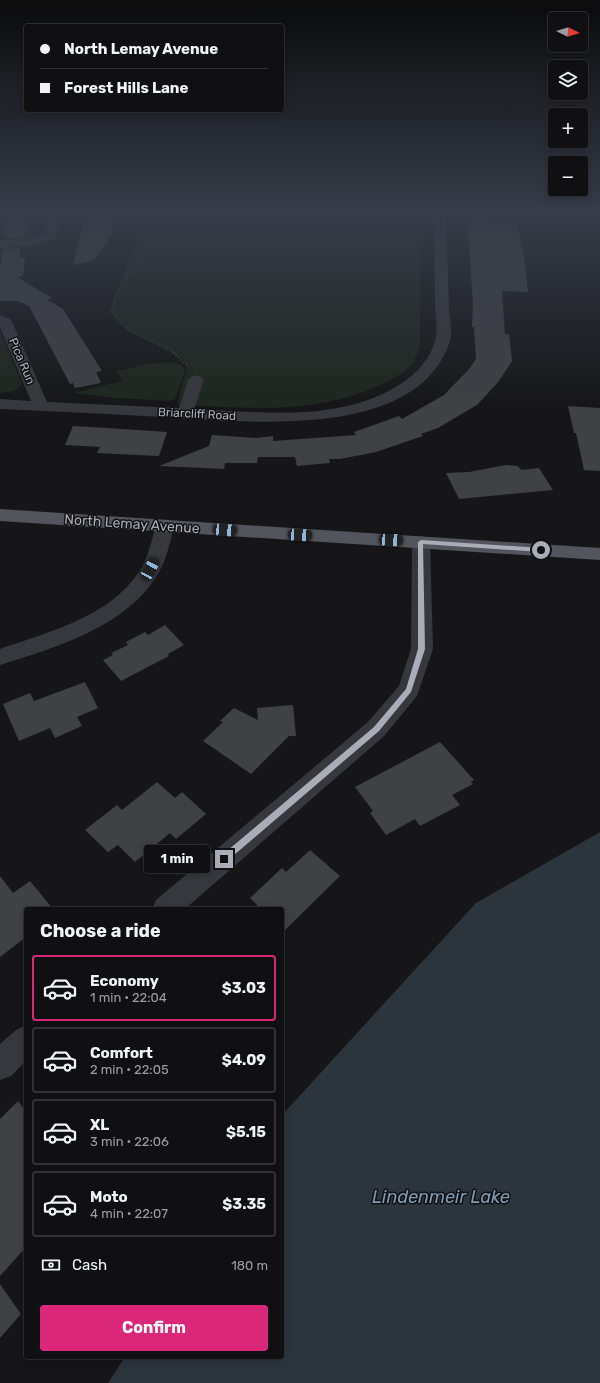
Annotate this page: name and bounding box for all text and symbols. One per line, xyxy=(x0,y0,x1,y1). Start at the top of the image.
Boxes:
north arrow xyxy=(548,12,588,52)
map controls xyxy=(548,12,588,196)
text: North Lemay Avenue xyxy=(64,40,218,58)
button: layers xyxy=(548,60,588,100)
text: Forest Hills Lane xyxy=(64,79,188,97)
button: + xyxy=(548,108,588,148)
button: − xyxy=(548,156,588,196)
street label: Pica Run xyxy=(6,336,38,386)
street label: Briarcliff Road xyxy=(157,405,237,423)
street label: North Lemay Avenue xyxy=(64,511,200,537)
car xyxy=(213,523,237,537)
car xyxy=(288,528,312,542)
car xyxy=(379,533,403,547)
route start xyxy=(532,541,550,559)
car xyxy=(139,556,161,582)
callout: 1 min xyxy=(144,845,210,873)
route end xyxy=(215,850,233,868)
text: 1 min xyxy=(160,851,194,866)
text: Choose a ride xyxy=(40,920,161,942)
icon: car xyxy=(42,970,78,1006)
text: Economy xyxy=(90,972,159,990)
text: $3.03 xyxy=(222,979,266,997)
text: 1 min · 22:04 xyxy=(90,990,167,1005)
icon: car xyxy=(42,1042,78,1078)
text: Comfort xyxy=(90,1044,153,1062)
text: $4.09 xyxy=(222,1051,266,1069)
text: 2 min · 22:05 xyxy=(90,1062,169,1077)
icon: car xyxy=(42,1114,78,1150)
text: XL xyxy=(90,1116,109,1134)
text: $5.15 xyxy=(226,1123,266,1141)
text: 3 min · 22:06 xyxy=(90,1134,169,1149)
icon: car xyxy=(42,1186,78,1222)
water label: Lindenmeir Lake xyxy=(372,1186,510,1208)
text: Moto xyxy=(90,1188,128,1206)
text: $3.35 xyxy=(222,1195,266,1213)
text: 4 min · 22:07 xyxy=(90,1206,168,1221)
icon: cash xyxy=(40,1254,62,1276)
text: Cash xyxy=(72,1256,107,1274)
text: 180 m xyxy=(231,1258,268,1273)
button: Confirm xyxy=(40,1305,268,1351)

